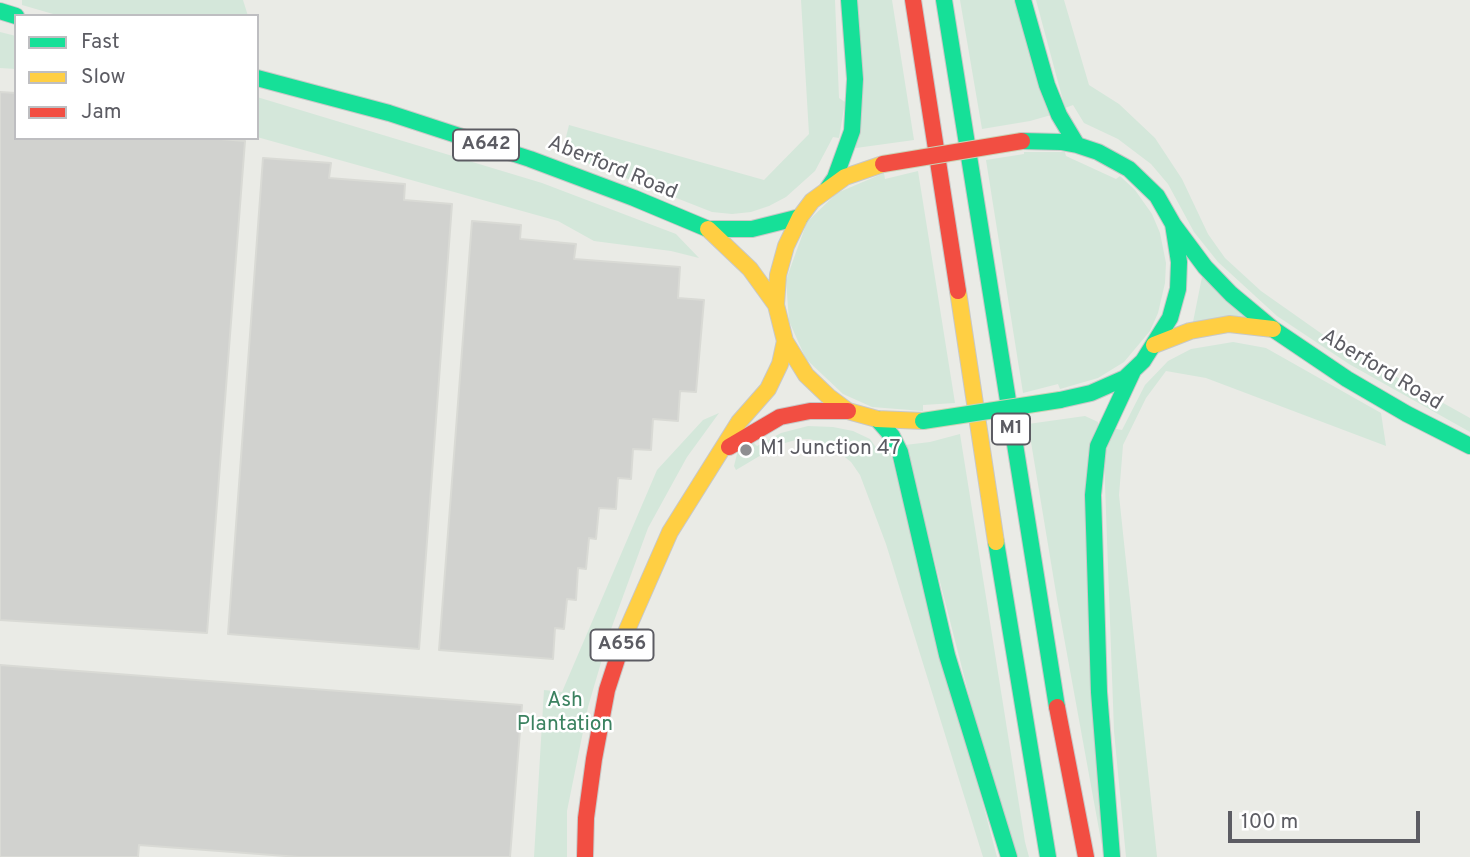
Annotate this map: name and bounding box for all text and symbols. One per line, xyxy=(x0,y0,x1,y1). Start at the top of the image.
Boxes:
legend xyxy=(14,14,259,140)
text: Fast xyxy=(81,29,120,56)
text: Slow xyxy=(81,64,126,91)
text: Jam xyxy=(81,99,122,126)
road number: A642 xyxy=(453,130,519,160)
street label: Aberford Road xyxy=(544,132,680,206)
street label: Aberford Road xyxy=(1316,325,1446,417)
road number: M1 xyxy=(992,414,1030,444)
place label: M1 Junction 47 xyxy=(760,437,901,463)
marker: M1 Junction 47 xyxy=(738,442,754,458)
road number: A656 xyxy=(590,630,654,660)
park label: Ash Plantation xyxy=(517,689,613,739)
scale bar xyxy=(1232,798,1424,842)
text: 100 m xyxy=(1241,809,1298,836)

